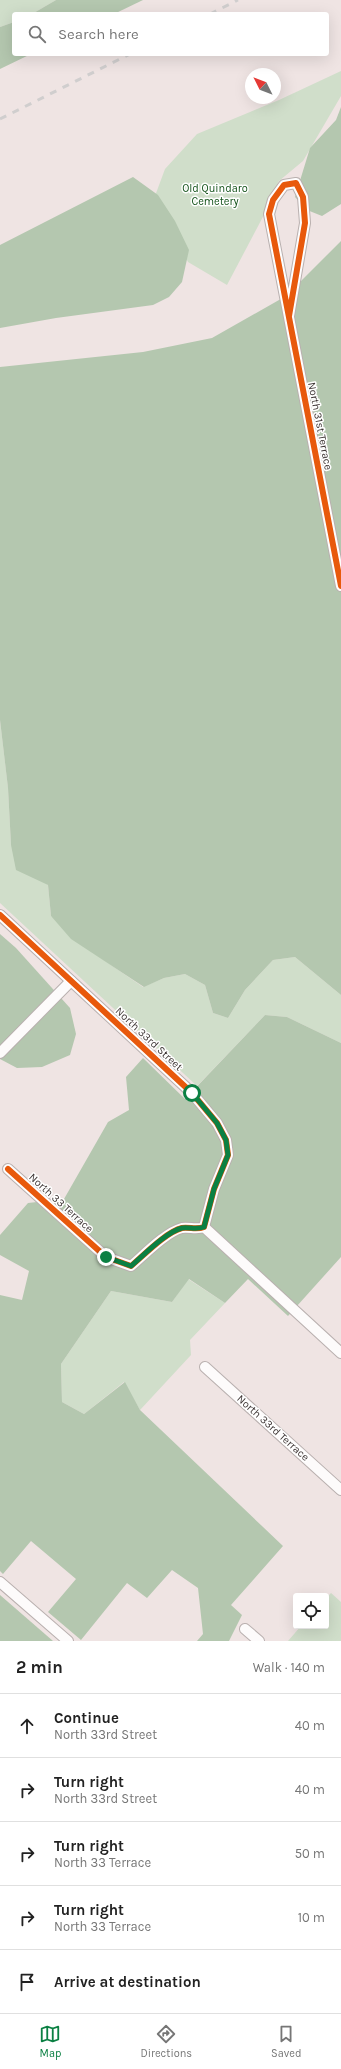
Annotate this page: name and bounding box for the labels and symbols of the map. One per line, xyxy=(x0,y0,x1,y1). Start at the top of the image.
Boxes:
north arrow xyxy=(245,68,281,104)
park label: Old Quindaro Cemetery xyxy=(182,182,248,208)
street label: North 31st Terrace xyxy=(305,381,335,471)
street label: North 33rd Street xyxy=(113,1005,185,1073)
route start xyxy=(183,1084,201,1102)
street label: North 33 Terrace xyxy=(26,1171,96,1236)
route end xyxy=(97,1248,115,1266)
street label: North 33rd Terrace xyxy=(234,1392,312,1464)

